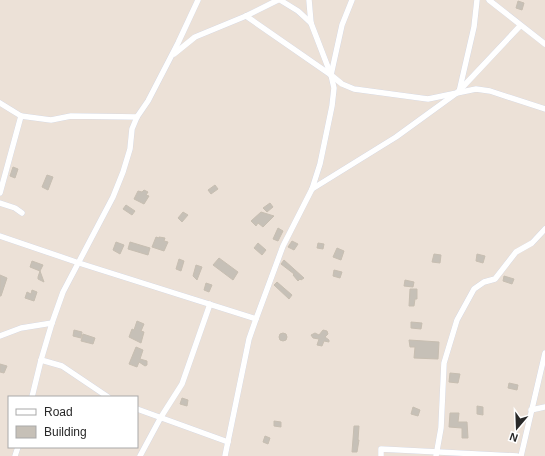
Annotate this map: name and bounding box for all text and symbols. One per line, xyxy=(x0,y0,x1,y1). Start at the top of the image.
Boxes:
legend xyxy=(8,396,138,448)
text: Road xyxy=(44,405,73,419)
north arrow xyxy=(497,408,537,448)
text: Building xyxy=(44,425,87,439)
text: N xyxy=(508,430,519,444)

